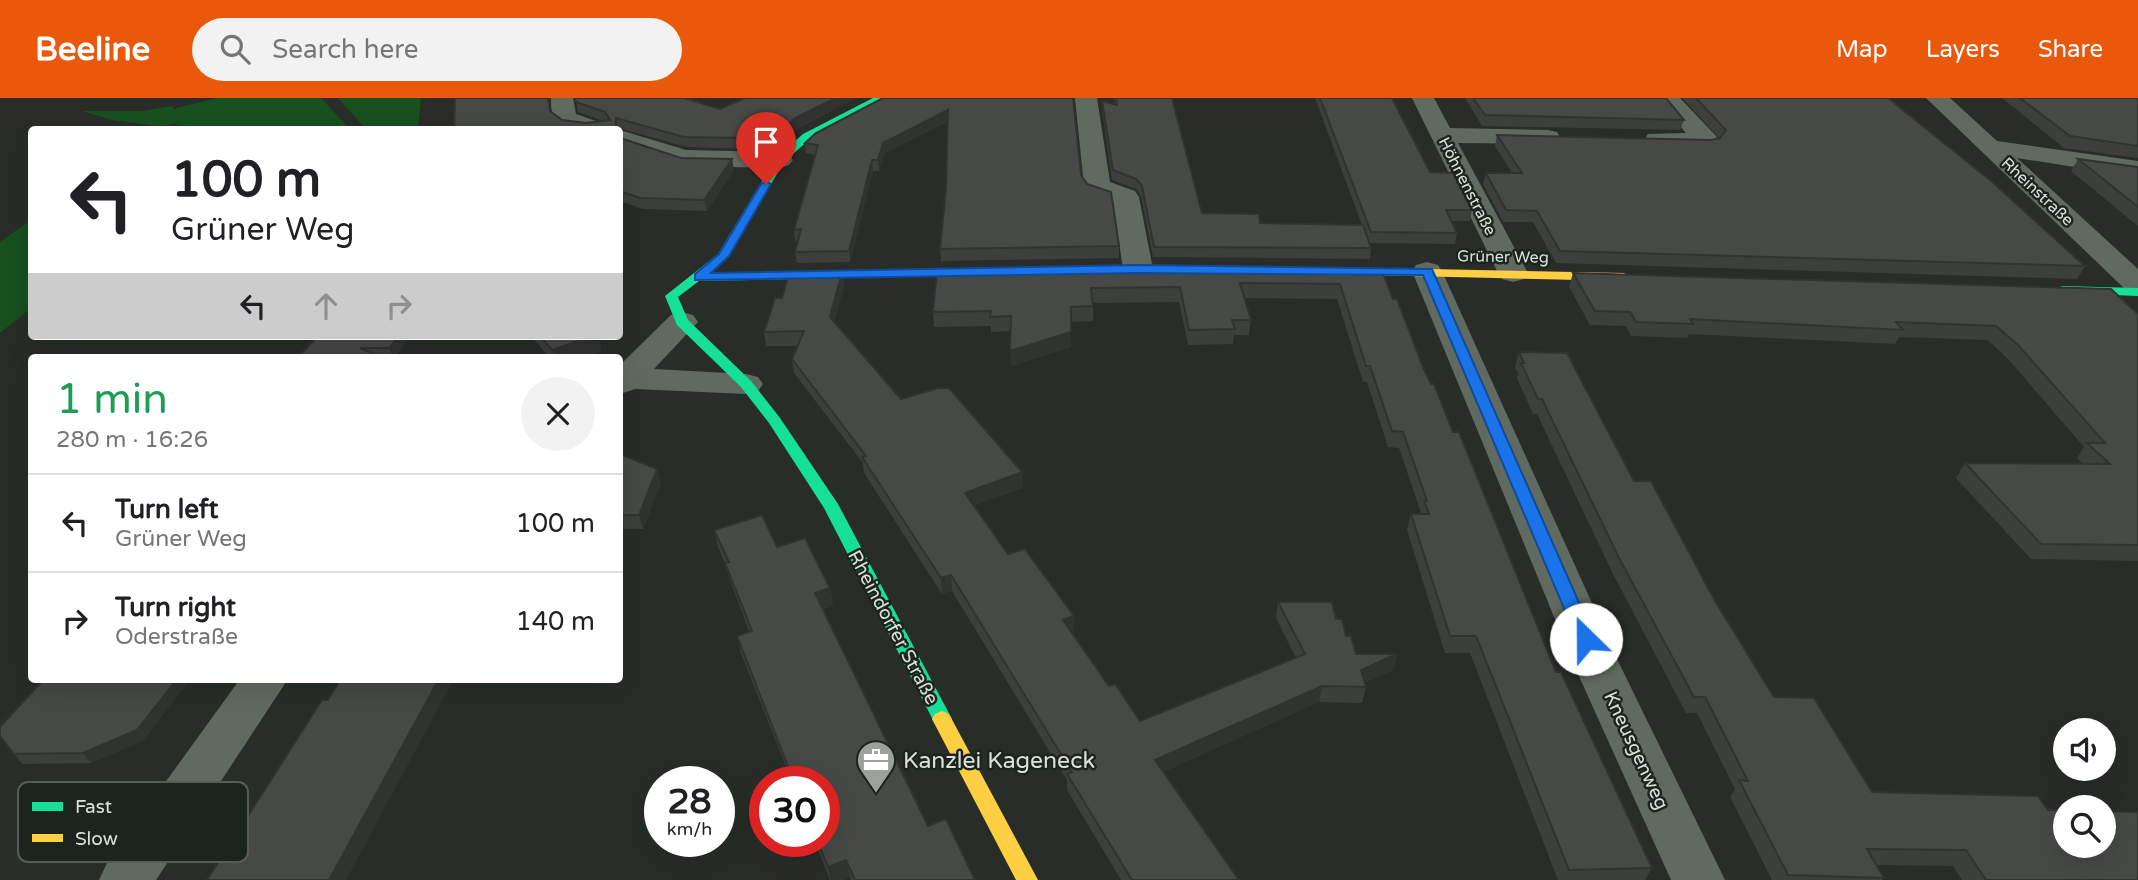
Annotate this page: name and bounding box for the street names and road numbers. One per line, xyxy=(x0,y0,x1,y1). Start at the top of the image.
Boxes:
street label: Höhnenstraße xyxy=(1434,134,1500,239)
street label: Rheinstraße xyxy=(1997,153,2078,230)
street label: Grüner Weg xyxy=(1457,246,1549,268)
street label: Rheindorfer Straße xyxy=(843,547,943,708)
street label: Kneusgenweg xyxy=(1599,688,1673,813)

